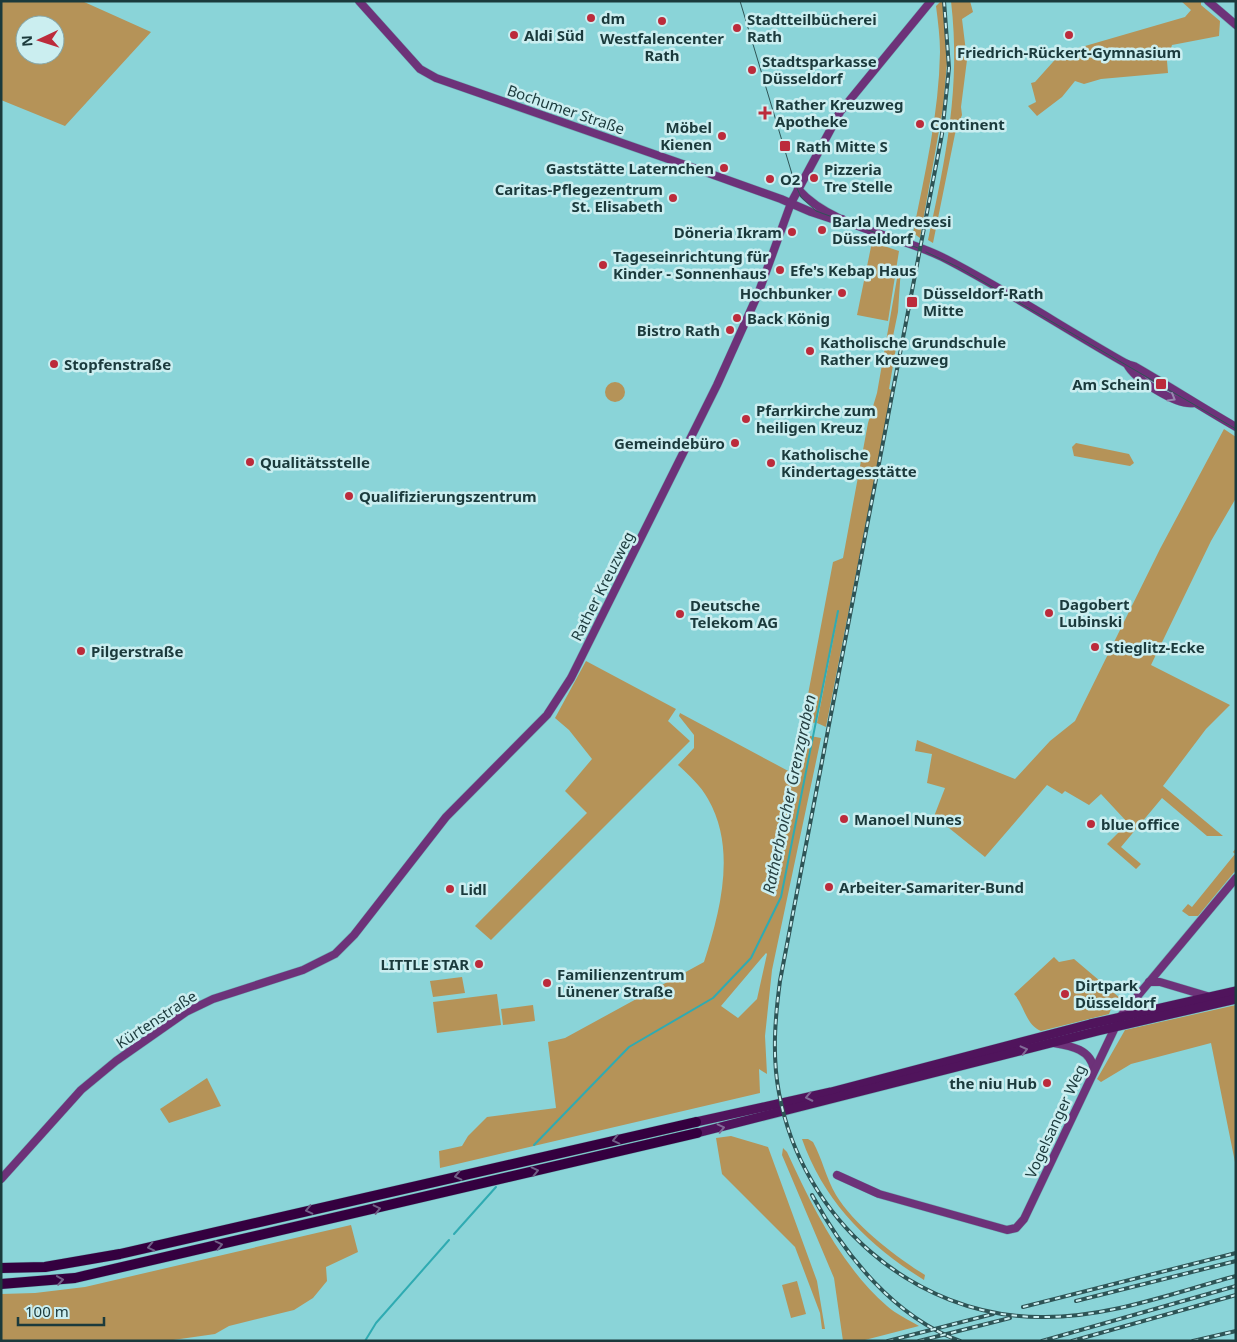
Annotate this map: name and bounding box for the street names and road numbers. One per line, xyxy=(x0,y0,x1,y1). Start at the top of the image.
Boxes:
street label: Bochumer Straße xyxy=(505,80,627,138)
street label: Rather Kreuzweg xyxy=(566,528,638,644)
street label: Kürtenstraße xyxy=(112,985,200,1053)
street label: Vogelsanger Weg xyxy=(1020,1061,1090,1181)

